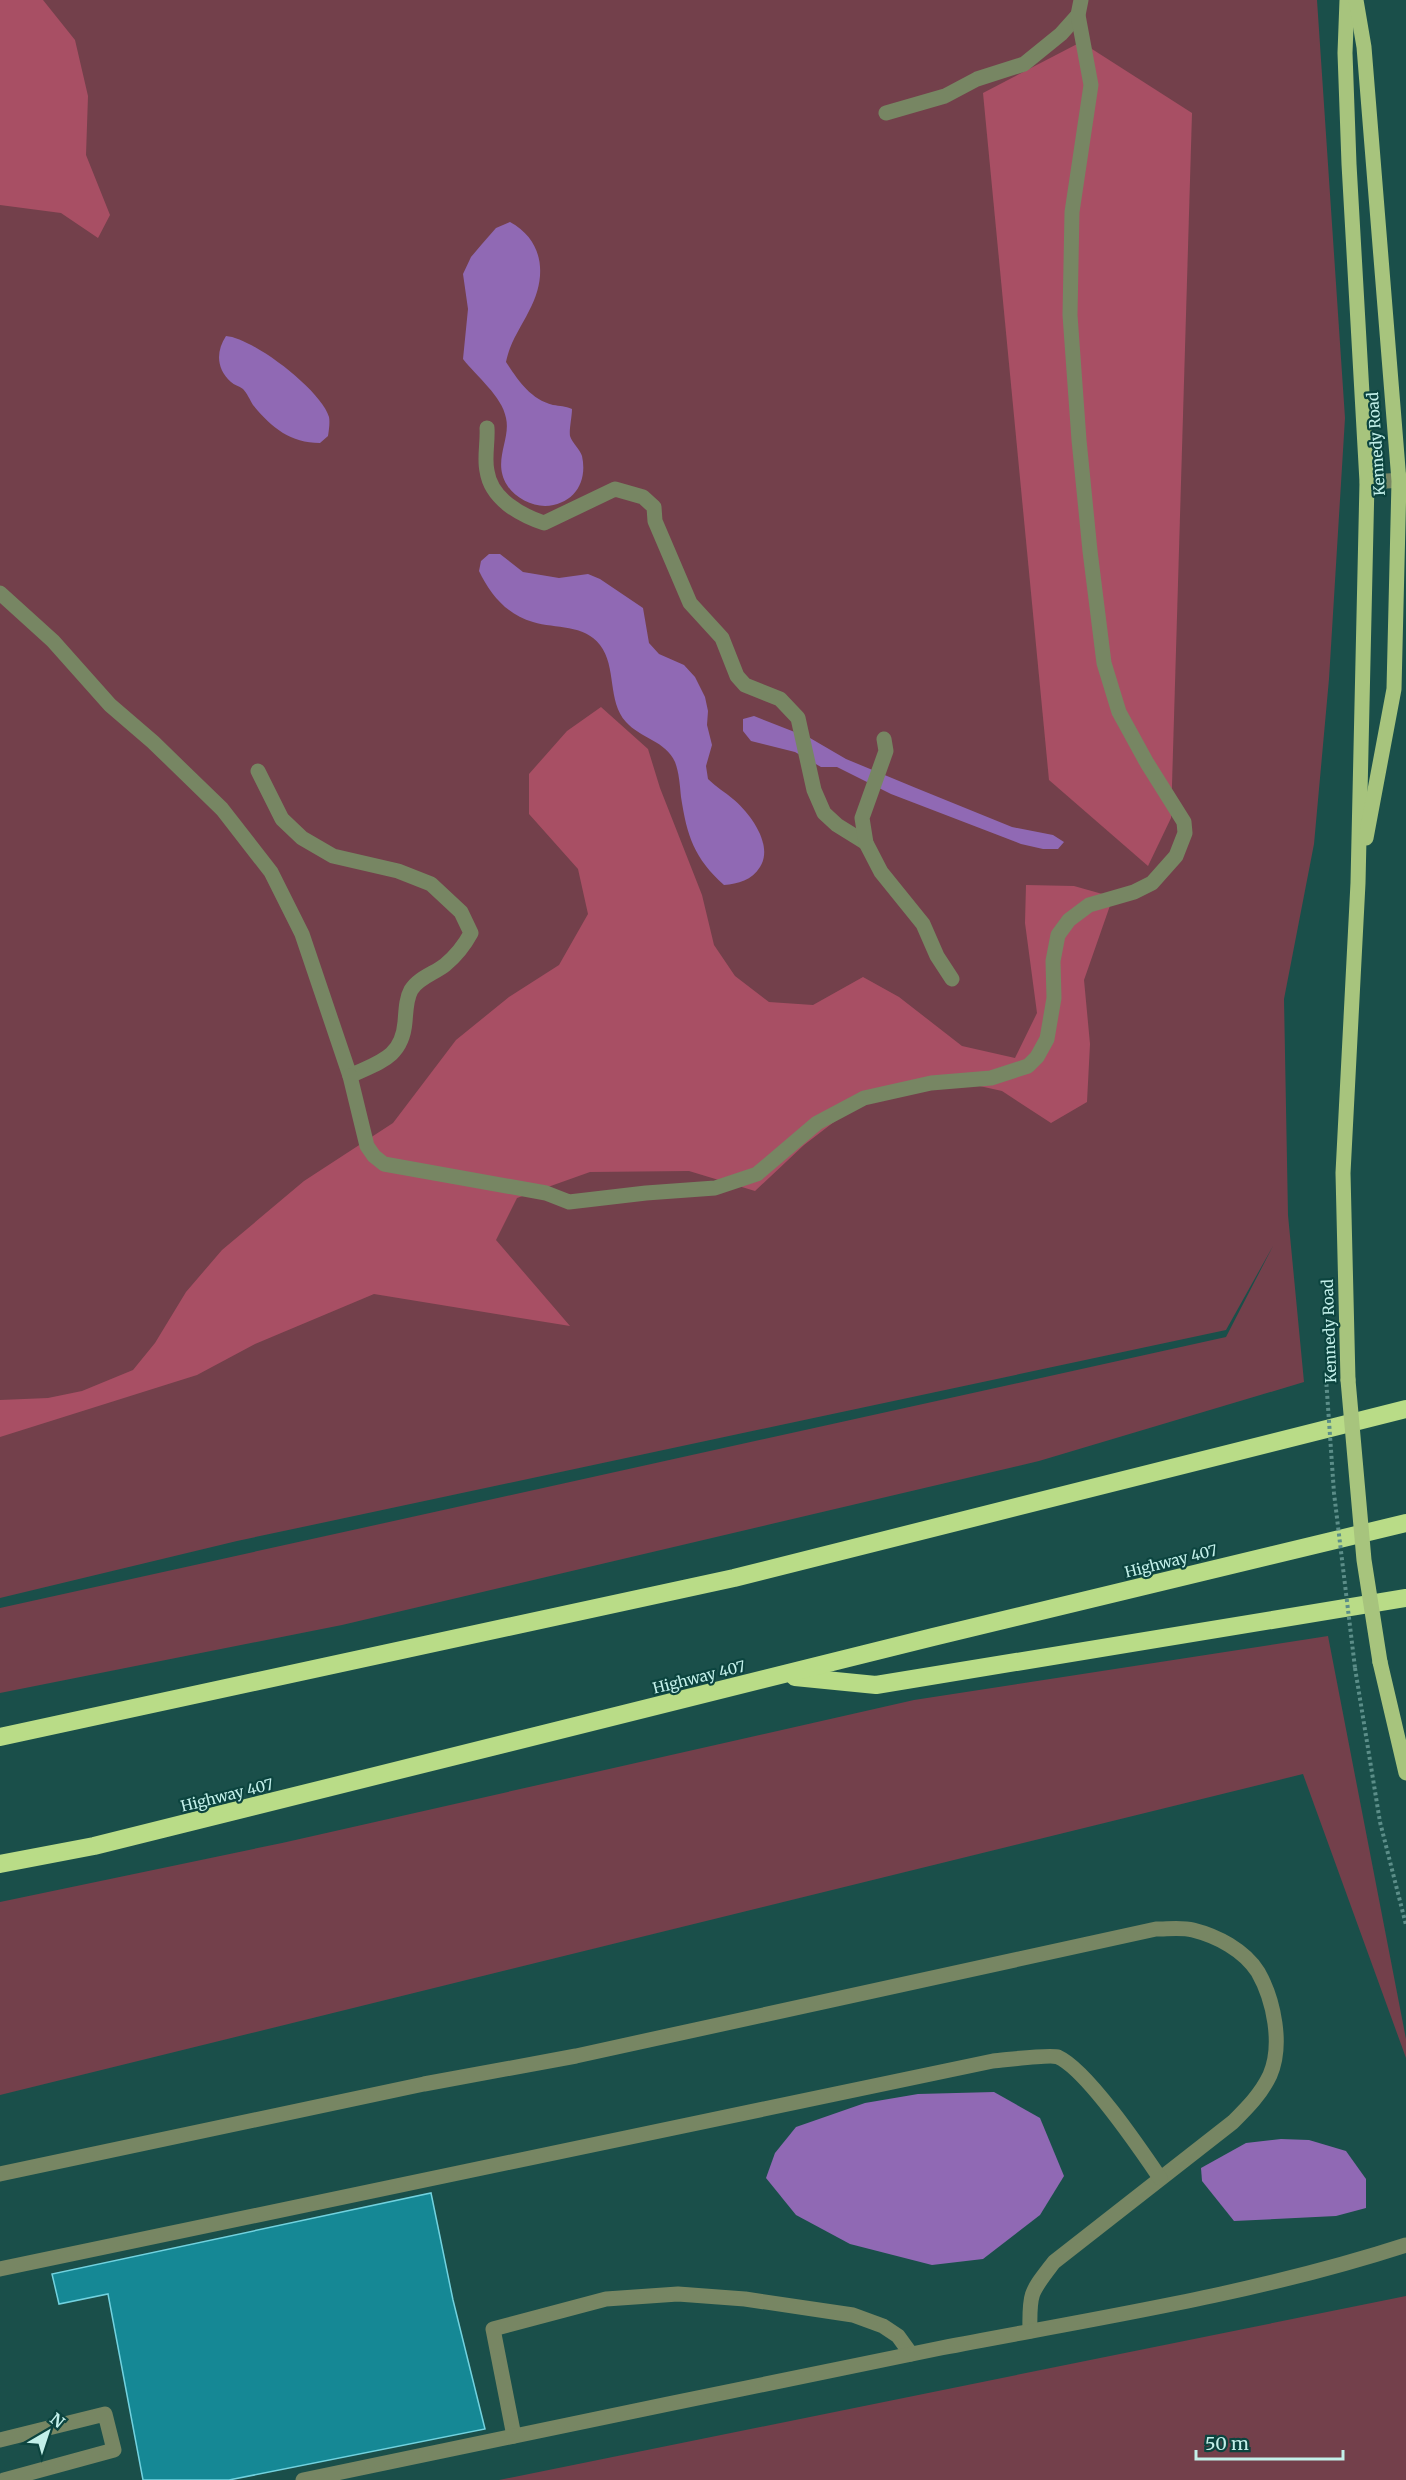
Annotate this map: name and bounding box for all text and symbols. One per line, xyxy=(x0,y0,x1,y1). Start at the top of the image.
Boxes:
street label: Kennedy Road xyxy=(1363,392,1389,496)
street label: Kennedy Road xyxy=(1318,1279,1340,1383)
street label: Highway 407 xyxy=(1123,1540,1220,1582)
street label: Highway 407 xyxy=(651,1656,748,1698)
street label: Highway 407 xyxy=(179,1774,276,1816)
north arrow xyxy=(18,2402,78,2462)
text: N xyxy=(46,2409,69,2432)
scale bar xyxy=(1196,2423,1343,2461)
text: 50 m xyxy=(1205,2432,1249,2455)

